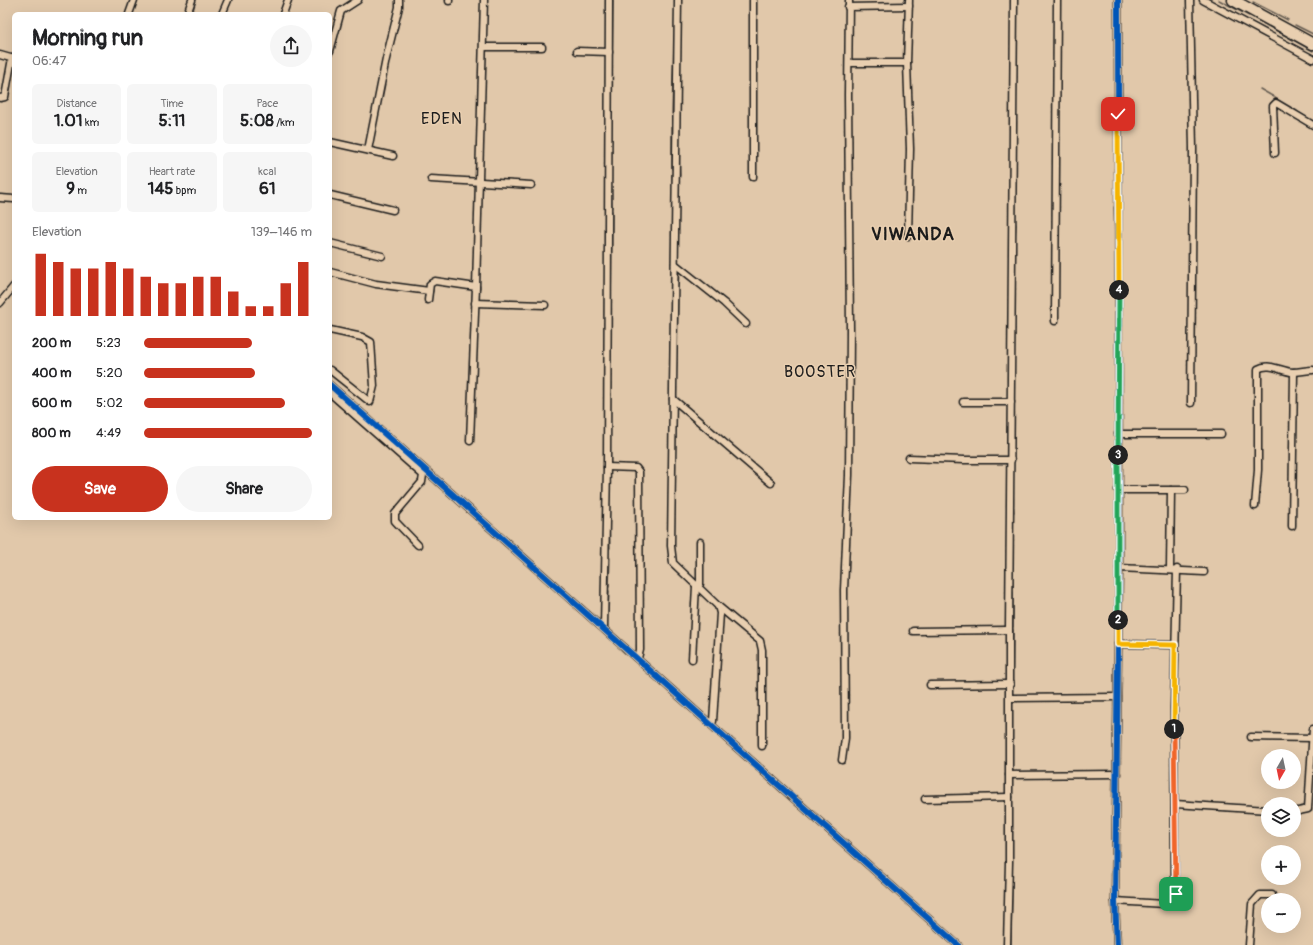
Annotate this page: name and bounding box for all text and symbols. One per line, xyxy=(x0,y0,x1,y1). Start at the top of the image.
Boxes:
text: Morning run xyxy=(32,24,143,52)
button: share xyxy=(270,25,312,67)
text: 06:47 xyxy=(32,53,66,69)
text: Distance xyxy=(57,97,97,110)
text: Time xyxy=(160,97,183,110)
text: Pace xyxy=(256,97,278,110)
pin xyxy=(1101,97,1135,131)
icon: check xyxy=(1107,103,1129,125)
district label: EDEN xyxy=(421,109,463,129)
text: 1.01 xyxy=(54,110,83,131)
text: 5:11 xyxy=(158,110,186,131)
text: 5:08 xyxy=(240,110,274,131)
text: km xyxy=(83,116,99,129)
text: /km xyxy=(274,116,295,129)
text: Elevation xyxy=(56,165,98,178)
text: Heart rate xyxy=(149,165,195,178)
text: kcal xyxy=(258,165,276,178)
text: 9 xyxy=(66,178,75,199)
text: 145 xyxy=(148,178,173,199)
text: 61 xyxy=(259,178,276,199)
text: m xyxy=(75,184,87,197)
text: bpm xyxy=(173,184,196,197)
district label: VIWANDA xyxy=(871,223,955,246)
text: Elevation xyxy=(32,224,82,240)
text: 139–146 m xyxy=(251,224,312,240)
pin: 4 xyxy=(1109,280,1129,300)
text: 4 xyxy=(1116,283,1122,296)
text: 200 m xyxy=(32,335,71,351)
text: 5:23 xyxy=(96,335,121,351)
district label: BOOSTER xyxy=(784,362,856,382)
text: 400 m xyxy=(32,365,72,381)
text: 5:20 xyxy=(96,365,123,381)
text: 600 m xyxy=(32,395,72,411)
text: 5:02 xyxy=(96,395,123,411)
text: 800 m xyxy=(32,425,71,441)
text: 4:49 xyxy=(96,425,121,441)
pin: 3 xyxy=(1108,445,1128,465)
text: 3 xyxy=(1115,448,1121,461)
button: Save xyxy=(32,466,168,512)
button: Share xyxy=(176,466,312,512)
pin: 2 xyxy=(1108,610,1128,630)
text: 2 xyxy=(1115,613,1121,626)
pin: 1 xyxy=(1164,719,1184,739)
text: 1 xyxy=(1172,722,1176,735)
north arrow xyxy=(1261,749,1301,789)
map controls xyxy=(1261,749,1301,933)
button: layers xyxy=(1261,797,1301,837)
button: + xyxy=(1261,845,1301,885)
pin xyxy=(1159,877,1193,911)
icon: arrive xyxy=(1165,883,1187,905)
button: − xyxy=(1261,893,1301,933)

